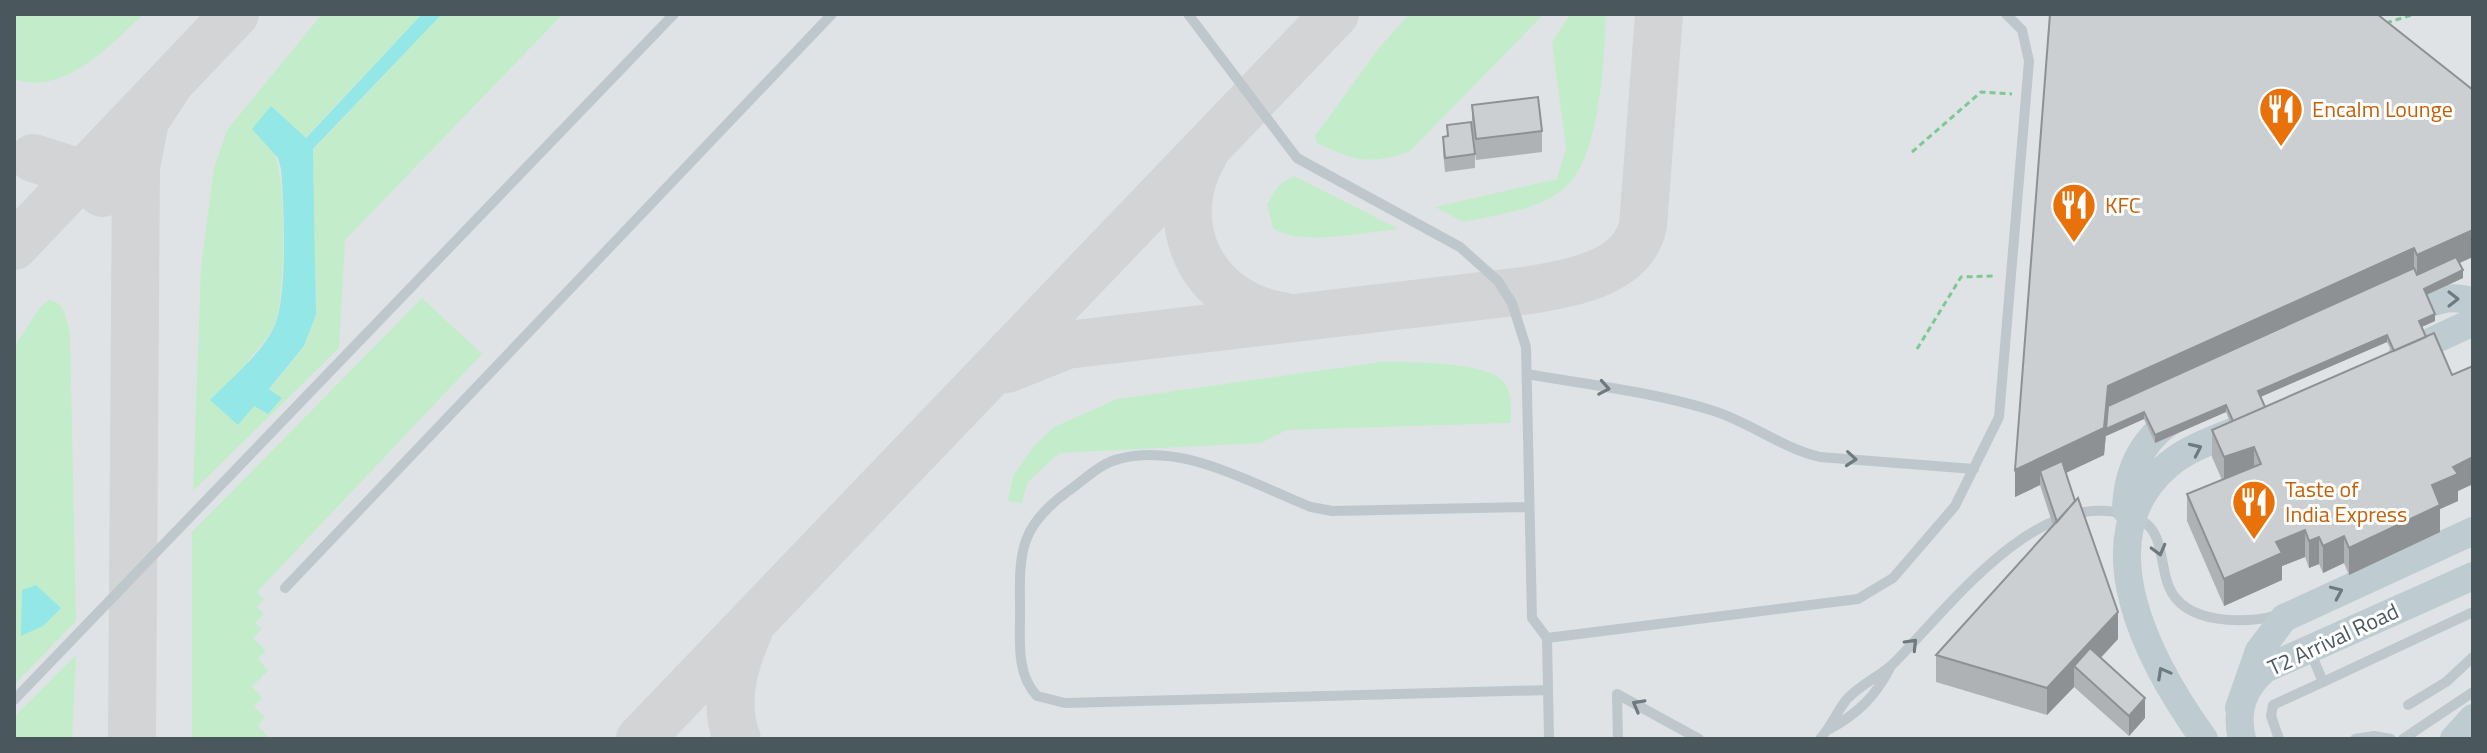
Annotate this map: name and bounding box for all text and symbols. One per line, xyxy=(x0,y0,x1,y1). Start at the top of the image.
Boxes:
restaurant icon: Encalm Lounge xyxy=(2257,85,2305,148)
place label: Encalm Lounge xyxy=(2312,92,2453,126)
restaurant icon: KFC xyxy=(2050,181,2098,244)
place label: KFC xyxy=(2105,188,2141,222)
one-way arrow xyxy=(2447,290,2459,308)
one-way arrow xyxy=(1597,378,1610,395)
one-way arrow xyxy=(2187,443,2202,459)
one-way arrow xyxy=(1845,450,1858,467)
place label: Taste of India Express xyxy=(2285,472,2407,531)
restaurant icon: Taste of India Express xyxy=(2230,478,2278,541)
one-way arrow xyxy=(2150,543,2167,557)
one-way arrow xyxy=(2329,585,2344,601)
street label: T2 Arrival Road xyxy=(2262,594,2404,684)
one-way arrow xyxy=(1902,639,1917,653)
one-way arrow xyxy=(2157,666,2172,681)
one-way arrow xyxy=(1632,699,1647,715)

